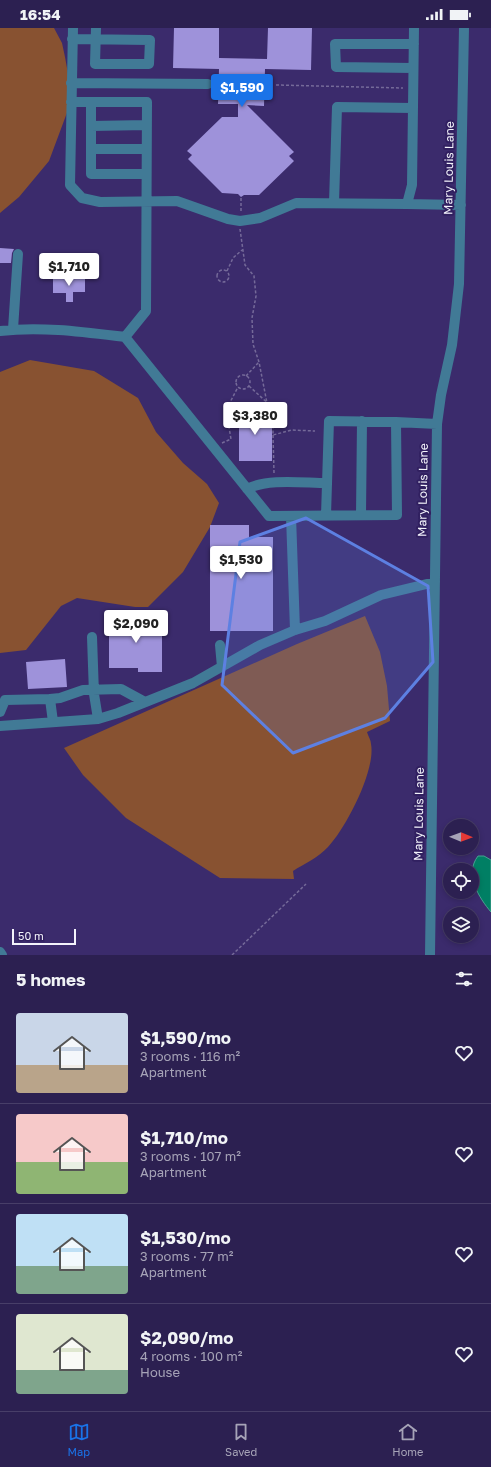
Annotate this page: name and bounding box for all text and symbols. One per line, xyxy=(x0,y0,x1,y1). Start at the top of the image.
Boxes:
text: 16:54 xyxy=(20,5,61,23)
pin: $1,590 xyxy=(209,74,275,108)
text: $1,590 xyxy=(220,79,264,95)
street label: Mary Louis Lane xyxy=(440,121,457,215)
pin: $1,710 xyxy=(36,253,102,287)
text: $1,710 xyxy=(48,258,90,274)
pin: $3,380 xyxy=(222,402,288,436)
text: $3,380 xyxy=(232,407,278,423)
street label: Mary Louis Lane xyxy=(414,443,431,537)
pin: $1,530 xyxy=(208,546,274,580)
text: $1,530 xyxy=(219,551,263,567)
pin: $2,090 xyxy=(103,610,169,644)
text: $2,090 xyxy=(113,615,159,631)
street label: Mary Louis Lane xyxy=(410,767,427,861)
north arrow xyxy=(443,819,479,855)
map controls xyxy=(443,819,479,943)
button: locate xyxy=(443,863,479,899)
button: layers xyxy=(443,907,479,943)
scale bar xyxy=(12,927,76,946)
text: 50 m xyxy=(18,929,44,942)
icon: filters xyxy=(453,968,475,990)
text: 5 homes xyxy=(16,969,86,990)
text: $1,590/mo xyxy=(140,1027,231,1048)
icon: home xyxy=(48,1029,96,1077)
icon: heart xyxy=(453,1042,475,1064)
text: 3 rooms · 116 m² xyxy=(140,1048,240,1064)
text: Apartment xyxy=(140,1064,207,1080)
text: $1,710/mo xyxy=(140,1127,228,1148)
icon: home xyxy=(48,1130,96,1178)
icon: heart xyxy=(453,1143,475,1165)
text: 3 rooms · 107 m² xyxy=(140,1148,241,1164)
text: Apartment xyxy=(140,1164,207,1180)
text: $1,530/mo xyxy=(140,1227,231,1248)
icon: home xyxy=(48,1230,96,1278)
icon: heart xyxy=(453,1243,475,1265)
text: 3 rooms · 77 m² xyxy=(140,1248,233,1264)
text: Apartment xyxy=(140,1264,207,1280)
text: $2,090/mo xyxy=(140,1327,233,1348)
icon: home xyxy=(48,1330,96,1378)
icon: heart xyxy=(453,1343,475,1365)
text: 4 rooms · 100 m² xyxy=(140,1348,242,1364)
text: House xyxy=(140,1364,180,1380)
tab: Map xyxy=(68,1421,90,1458)
tab: Saved xyxy=(225,1421,257,1458)
tab: Home xyxy=(392,1421,423,1458)

